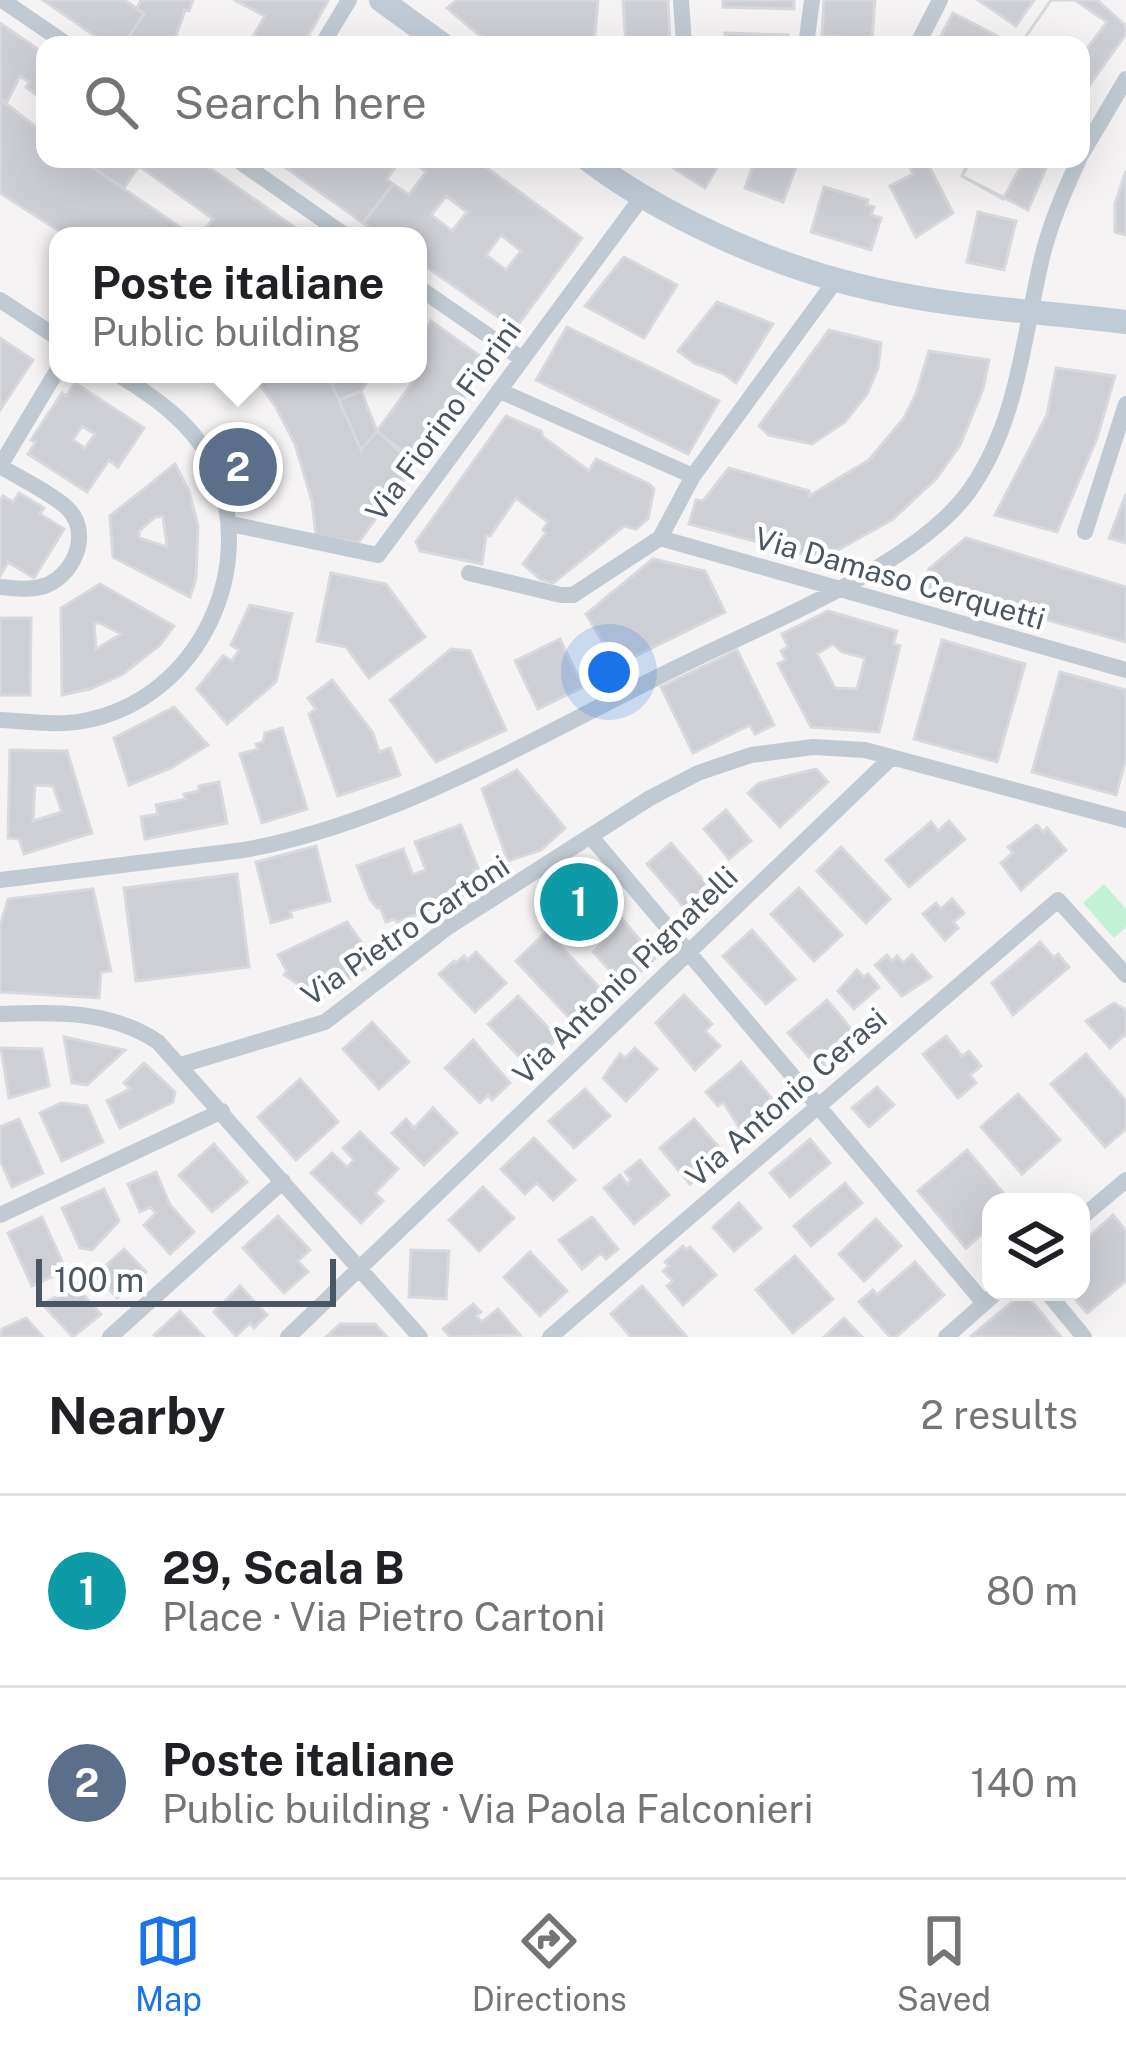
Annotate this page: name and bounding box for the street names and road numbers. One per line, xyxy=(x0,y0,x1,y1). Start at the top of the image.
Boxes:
street label: Via Fiorino Fiorini xyxy=(358,312,528,528)
street label: Via Damaso Cerquetti xyxy=(751,519,1049,637)
street label: Via Pietro Cartoni xyxy=(294,847,516,1013)
street label: Via Antonio Pignatelli xyxy=(505,859,745,1091)
street label: Via Antonio Cerasi xyxy=(678,1000,894,1194)

